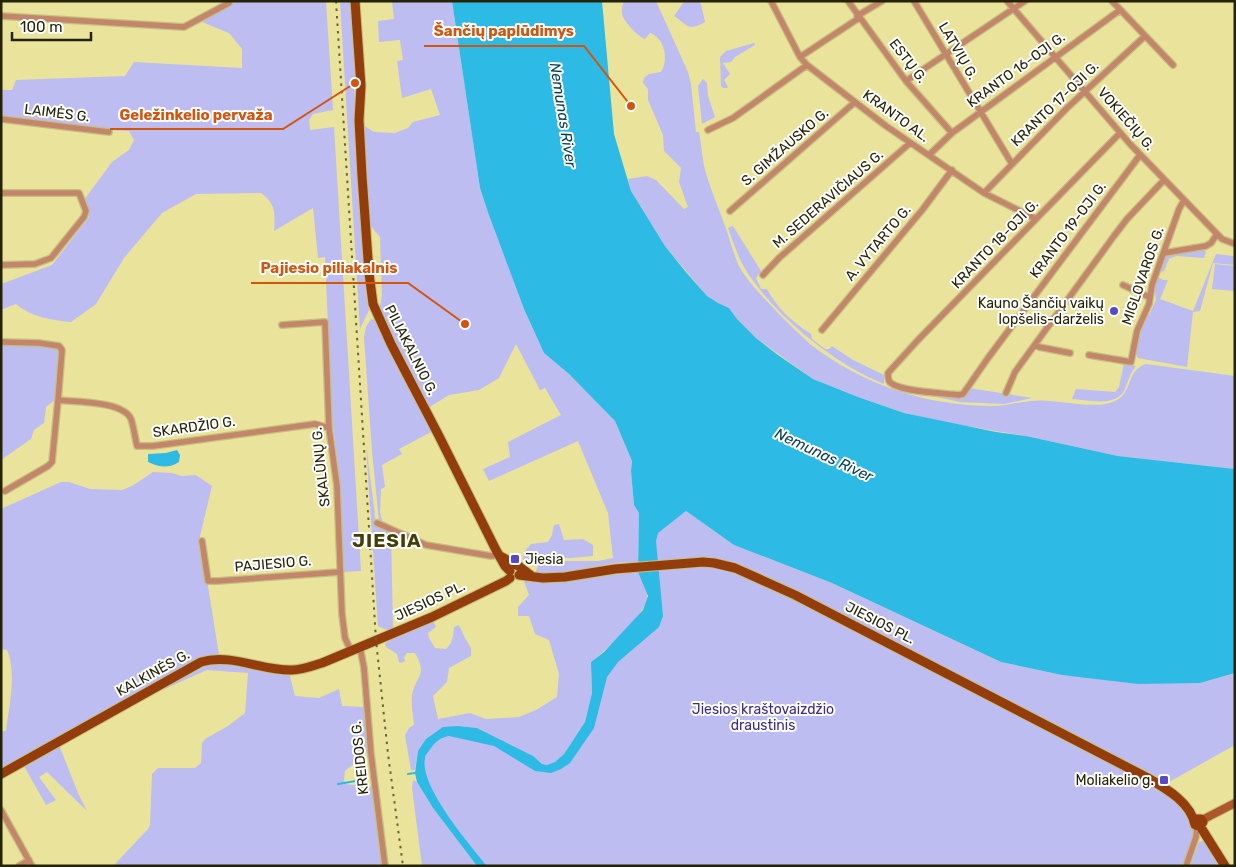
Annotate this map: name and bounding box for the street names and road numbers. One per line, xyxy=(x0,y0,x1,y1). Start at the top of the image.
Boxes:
street label: LATVIŲ G. xyxy=(935,19,981,83)
street label: KRANTO 16-OJI G. xyxy=(964,29,1068,111)
street label: ESTŲ G. xyxy=(886,36,930,86)
street label: KRANTO 17-OJI G. xyxy=(1008,58,1102,150)
street label: VOKIEČIŲ G. xyxy=(1094,83,1159,154)
street label: KRANTO AL. xyxy=(859,86,933,146)
street label: LAIMĖS G. xyxy=(23,101,91,125)
street label: S. GIMŽAUSKO G. xyxy=(737,104,832,189)
street label: M. SEDERAVIČIAUS G. xyxy=(768,145,887,252)
street label: KRANTO 19-OJI G. xyxy=(1026,178,1110,282)
street label: KRANTO 18-OJI G. xyxy=(948,196,1042,292)
street label: A. VYTARTO G. xyxy=(841,202,915,284)
street label: MIGLOVAROS G. xyxy=(1118,225,1168,327)
street label: PILIAKALNIO G. xyxy=(381,302,441,398)
street label: SKARDŽIO G. xyxy=(151,412,236,441)
street label: SKALŪNŲ G. xyxy=(307,426,334,508)
street label: PAJIESIO G. xyxy=(234,552,312,576)
street label: JIESIOS PL. xyxy=(392,577,468,625)
street label: JIESIOS PL. xyxy=(842,598,918,648)
street label: KALKINĖS G. xyxy=(113,646,193,700)
street label: KREIDOS G. xyxy=(348,720,372,796)

